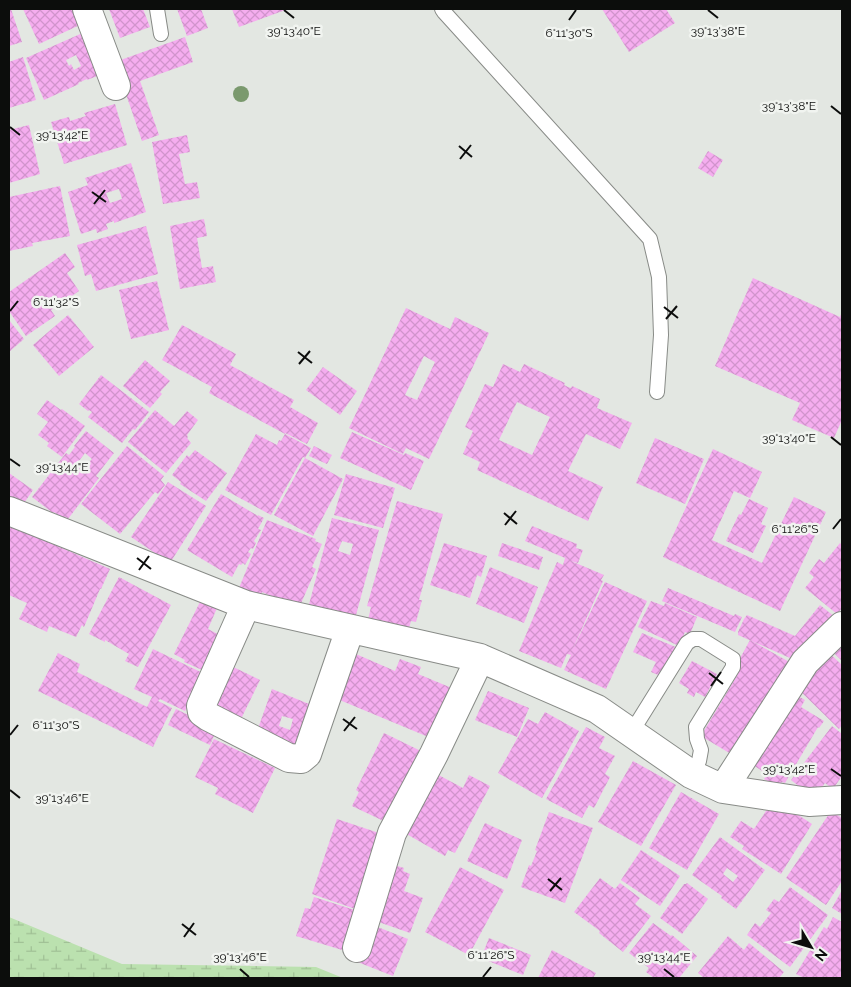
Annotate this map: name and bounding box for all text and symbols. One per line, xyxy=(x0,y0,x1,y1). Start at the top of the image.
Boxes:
text: 39°13'40"E xyxy=(267,24,321,38)
text: 39°13'38"E xyxy=(691,24,745,38)
text: 6°11'30"S xyxy=(545,26,593,40)
text: 39°13'38"E xyxy=(762,99,816,113)
text: 39°13'42"E xyxy=(36,128,88,142)
text: 6°11'32"S xyxy=(33,295,79,309)
text: 39°13'40"E xyxy=(762,431,816,445)
text: 39°13'44"E xyxy=(36,460,89,474)
text: 6°11'26"S xyxy=(771,522,819,536)
text: 6°11'30"S xyxy=(32,718,80,732)
text: 39°13'42"E xyxy=(763,762,815,776)
text: 39°13'46"E xyxy=(35,791,89,805)
north arrow xyxy=(786,922,836,972)
text: N xyxy=(812,946,831,964)
text: 6°11'26"S xyxy=(467,948,515,962)
text: 39°13'46"E xyxy=(213,950,267,964)
text: 39°13'44"E xyxy=(638,950,691,964)

